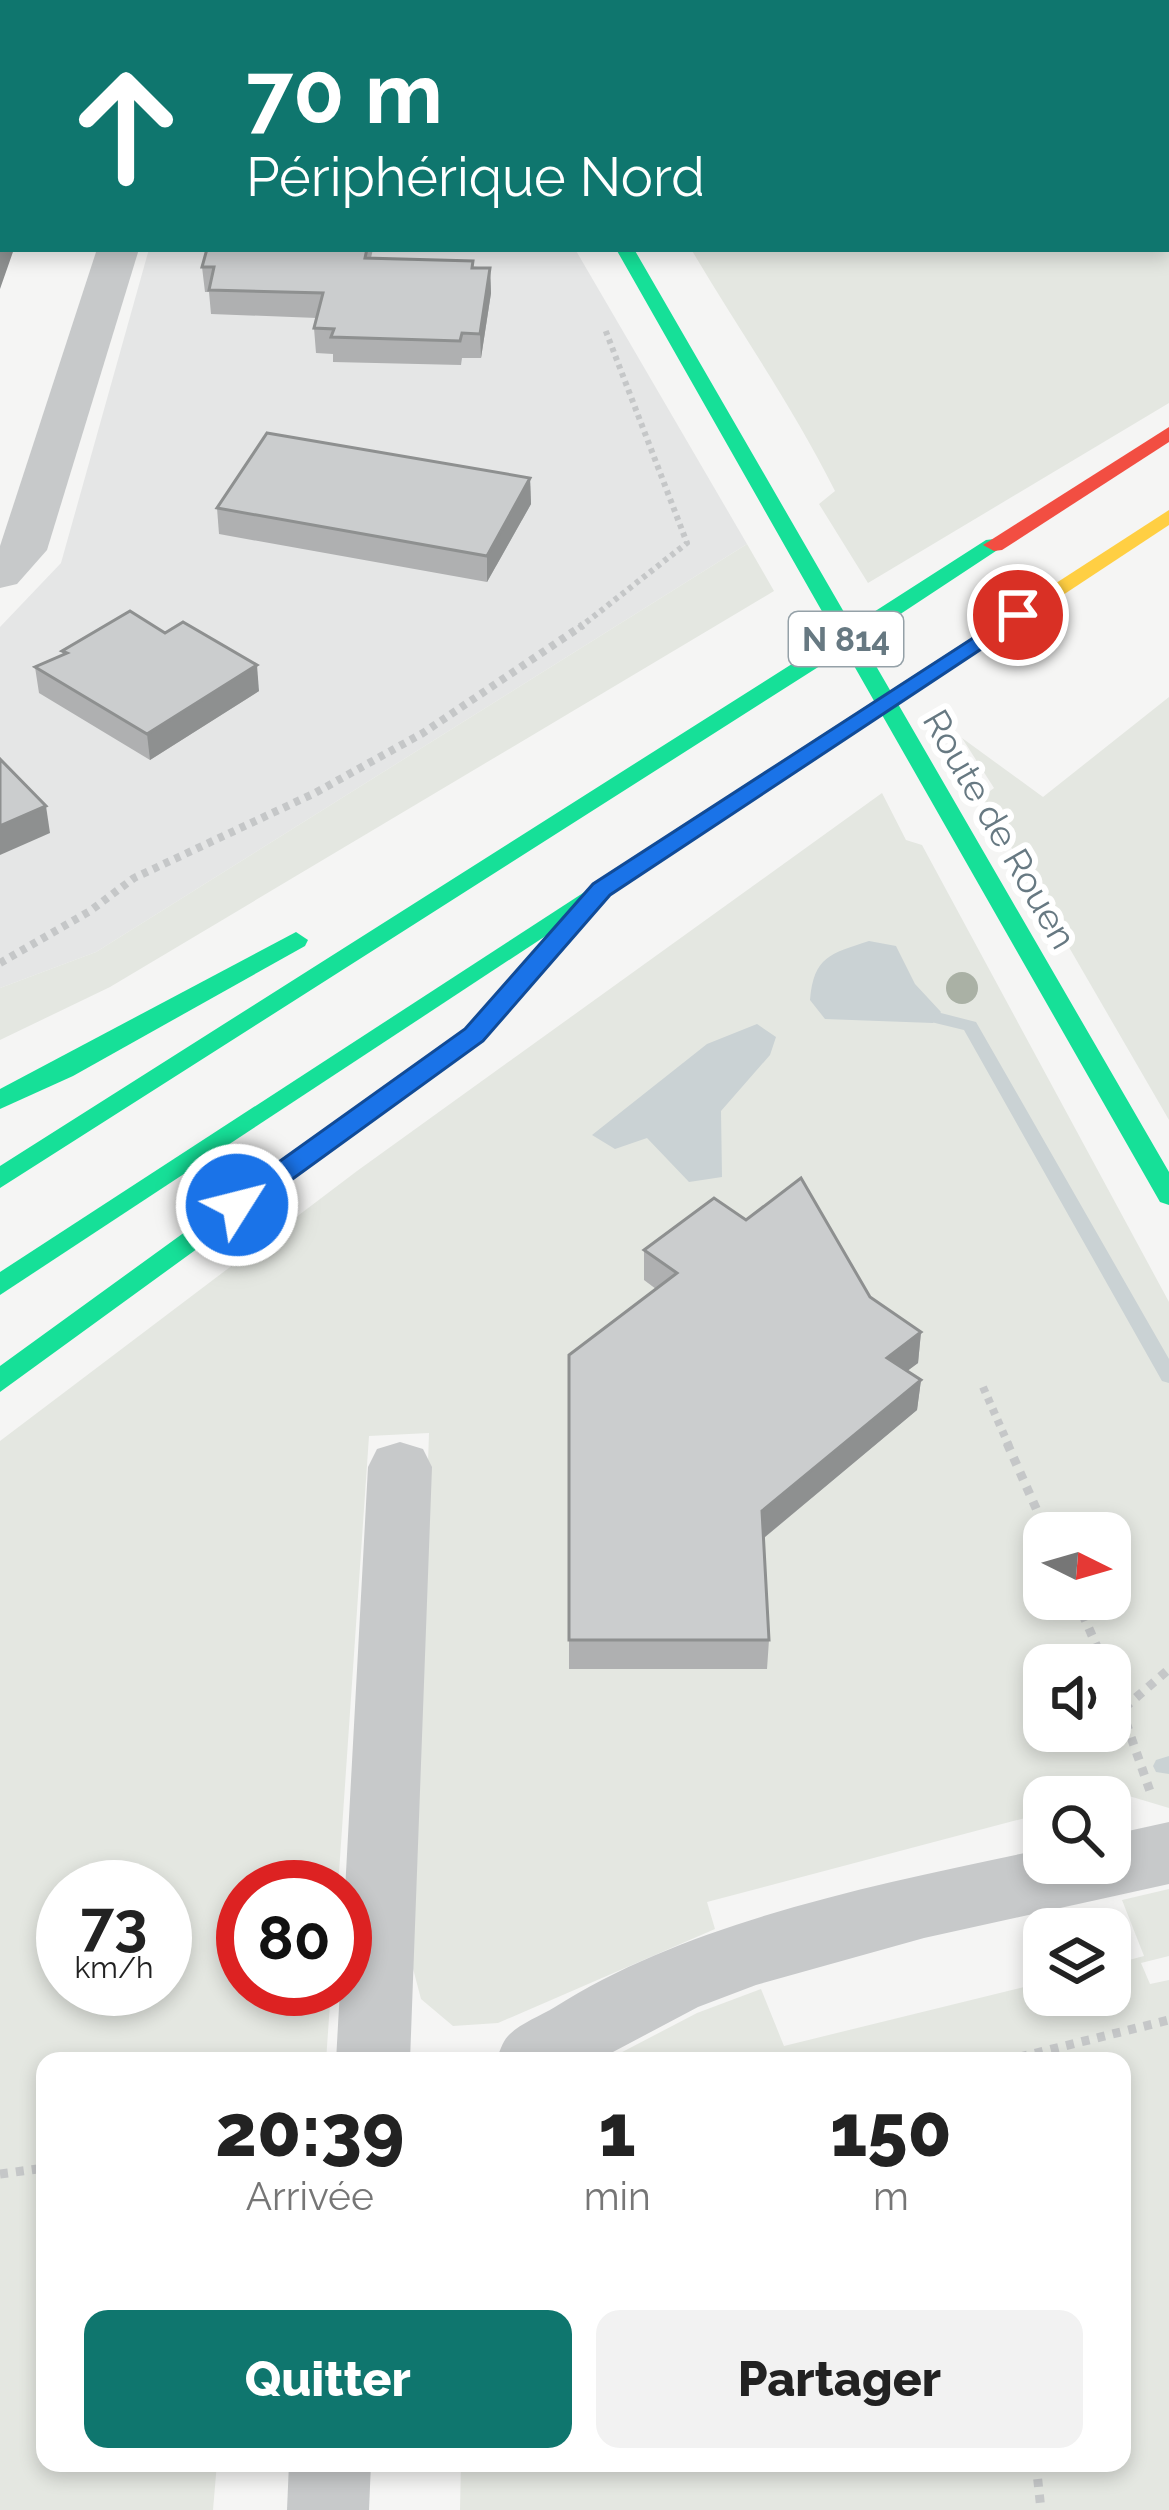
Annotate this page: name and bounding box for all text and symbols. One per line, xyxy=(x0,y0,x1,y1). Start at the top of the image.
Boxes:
text: 70 m xyxy=(246,44,443,143)
icon: ahead xyxy=(48,48,204,204)
text: Périphérique Nord xyxy=(246,145,705,209)
pin xyxy=(967,564,1069,666)
icon: arrive xyxy=(985,582,1051,648)
road number: N 814 xyxy=(789,612,903,666)
street label: Route de Rouen xyxy=(915,702,1085,956)
position arrow xyxy=(174,1142,300,1268)
north arrow xyxy=(1023,1512,1131,1620)
map controls xyxy=(1023,1512,1131,2016)
button: sound xyxy=(1023,1644,1131,1752)
button: search xyxy=(1023,1776,1131,1884)
speed limit sign: 80 xyxy=(216,1860,372,2016)
text: 73 xyxy=(80,1888,148,1958)
button: layers xyxy=(1023,1908,1131,2016)
text: km/h xyxy=(74,1950,154,1985)
text: 20:39 xyxy=(215,2088,404,2173)
text: 1 xyxy=(599,2088,636,2173)
text: 150 xyxy=(830,2088,952,2173)
text: Arrivée xyxy=(246,2173,374,2219)
text: min xyxy=(584,2173,651,2219)
text: m xyxy=(873,2173,909,2219)
button: Quitter xyxy=(84,2310,572,2448)
button: Partager xyxy=(596,2310,1083,2448)

